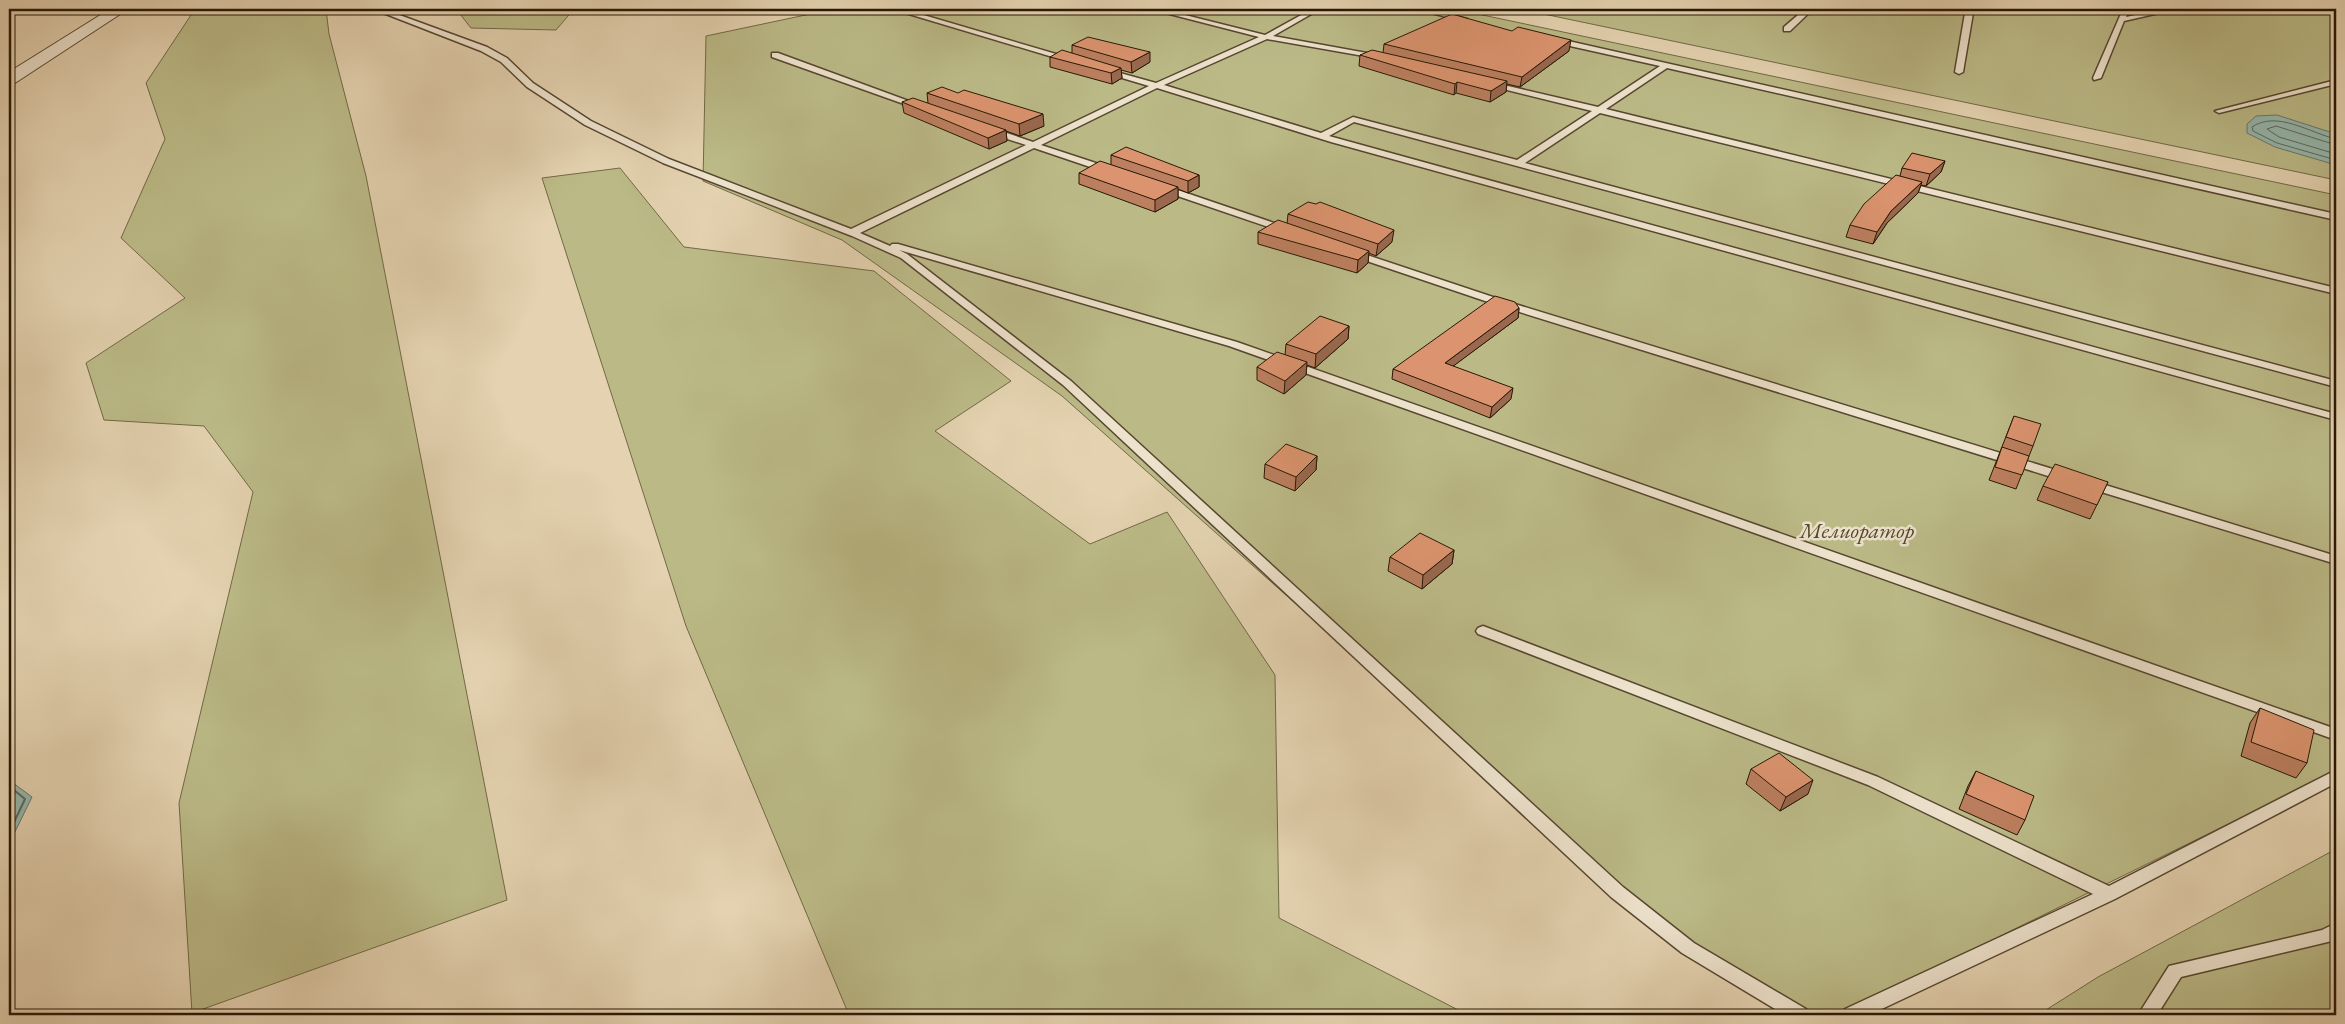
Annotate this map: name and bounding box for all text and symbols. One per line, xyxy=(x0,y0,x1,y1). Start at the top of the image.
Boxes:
park label: Мелиоратор xyxy=(1798,516,1915,545)

